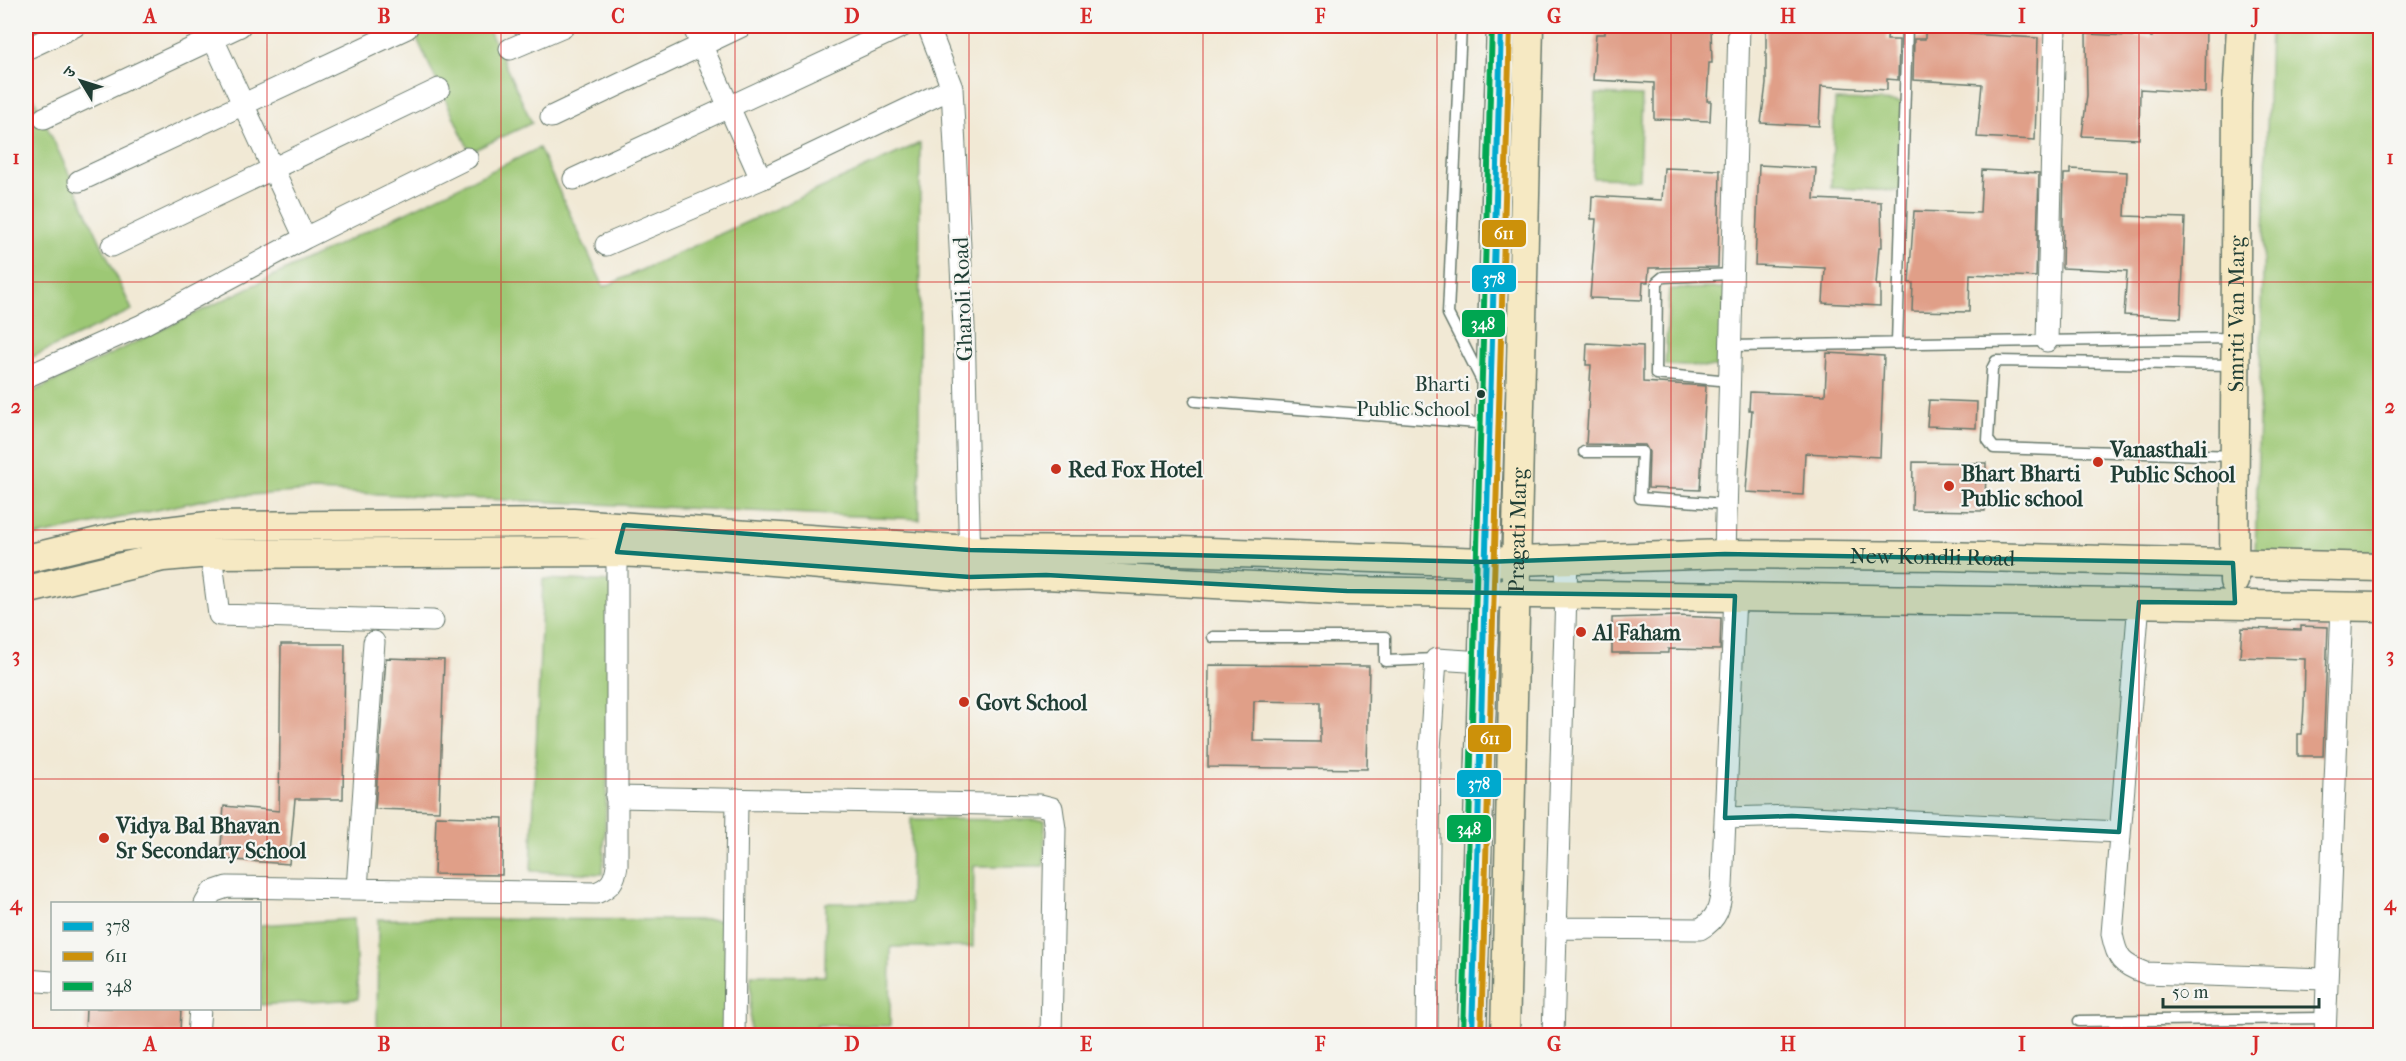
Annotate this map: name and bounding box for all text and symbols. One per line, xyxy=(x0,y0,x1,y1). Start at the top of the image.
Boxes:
text: A xyxy=(142,5,158,28)
text: B xyxy=(377,5,391,28)
text: C xyxy=(611,5,625,28)
text: D xyxy=(844,5,860,28)
text: E xyxy=(1080,5,1092,28)
text: F xyxy=(1314,5,1326,28)
text: G xyxy=(1547,5,1561,28)
text: H xyxy=(1780,5,1796,28)
text: I xyxy=(2018,5,2026,28)
text: J xyxy=(2250,5,2260,28)
north arrow xyxy=(51,51,111,111)
text: उ xyxy=(59,62,81,82)
text: 1 xyxy=(12,146,20,169)
text: 1 xyxy=(2386,146,2394,169)
line badge: 611 xyxy=(1481,219,1527,248)
text: 611 xyxy=(1494,224,1514,243)
street label: Gharoli Road xyxy=(948,235,978,362)
street label: Smriti Van Marg xyxy=(2223,235,2250,392)
line badge: 378 xyxy=(1471,264,1517,293)
text: 378 xyxy=(1483,269,1505,289)
line badge: 348 xyxy=(1461,309,1506,338)
text: 348 xyxy=(1471,314,1495,334)
place label: Bharti Public School xyxy=(1356,373,1470,421)
marker: Bharti Public School xyxy=(1475,388,1487,400)
text: 2 xyxy=(11,395,21,418)
text: 2 xyxy=(2385,395,2395,418)
place label: Vanasthali Public School xyxy=(2109,437,2236,488)
marker: Vanasthali Public School xyxy=(2091,455,2105,469)
place label: Red Fox Hotel xyxy=(1068,457,1204,483)
place label: Bhart Bharti Public school xyxy=(1961,461,2084,512)
marker: Red Fox Hotel xyxy=(1049,462,1063,476)
street label: Pragati Marg xyxy=(1504,467,1533,593)
marker: Bhart Bharti Public school xyxy=(1942,479,1956,493)
street label: New Kondli Road xyxy=(1849,543,2017,572)
place label: Al Faham xyxy=(1591,620,1681,646)
marker: Al Faham xyxy=(1574,625,1588,639)
text: 3 xyxy=(12,644,20,667)
text: 3 xyxy=(2386,644,2394,667)
place label: Govt School xyxy=(976,690,1088,716)
marker: Govt School xyxy=(957,695,971,709)
line badge: 611 xyxy=(1467,724,1512,753)
text: 611 xyxy=(1480,729,1500,748)
line badge: 378 xyxy=(1456,769,1502,798)
text: 378 xyxy=(1468,774,1490,794)
place label: Vidya Bal Bhavan Sr Secondary School xyxy=(115,813,307,864)
line badge: 348 xyxy=(1446,814,1492,843)
text: 348 xyxy=(1457,819,1481,839)
marker: Vidya Bal Bhavan Sr Secondary School xyxy=(97,831,111,845)
text: 4 xyxy=(9,892,23,916)
text: 4 xyxy=(2383,892,2397,916)
legend xyxy=(51,902,261,1010)
text: 378 xyxy=(105,916,130,937)
text: 611 xyxy=(105,946,128,967)
scale bar xyxy=(2163,971,2319,1009)
text: 348 xyxy=(105,976,132,997)
text: 50 m xyxy=(2172,982,2209,1003)
text: A xyxy=(142,1033,158,1056)
text: B xyxy=(377,1033,391,1056)
text: C xyxy=(611,1033,625,1056)
text: D xyxy=(844,1033,860,1056)
text: E xyxy=(1080,1033,1092,1056)
text: F xyxy=(1314,1033,1326,1056)
text: G xyxy=(1547,1033,1561,1056)
text: H xyxy=(1780,1033,1796,1056)
text: I xyxy=(2018,1033,2026,1056)
text: J xyxy=(2250,1033,2260,1056)

